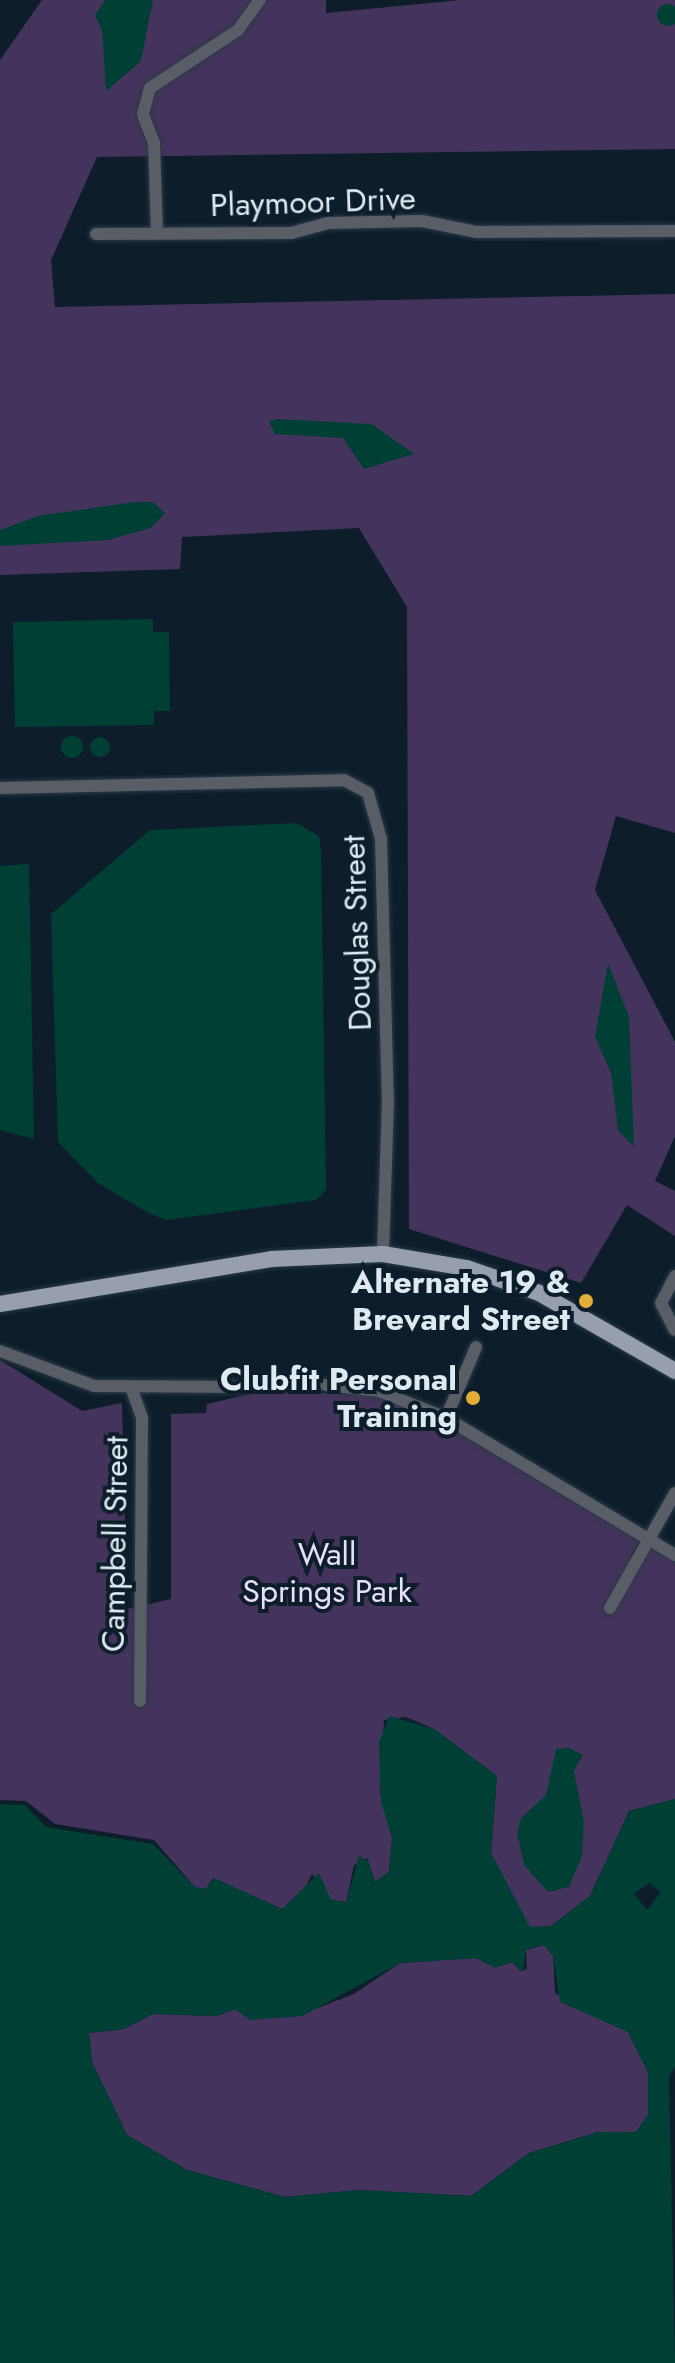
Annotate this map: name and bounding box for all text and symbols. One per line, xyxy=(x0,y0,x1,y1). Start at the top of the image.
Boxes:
street label: Playmoor Drive xyxy=(209,179,417,225)
street label: Douglas Street xyxy=(334,834,380,1032)
place label: Alternate 19 & Brevard Street xyxy=(351,1264,570,1339)
marker: Alternate 19 & Brevard Street xyxy=(577,1292,595,1310)
place label: Clubfit Personal Training xyxy=(220,1361,457,1436)
marker: Clubfit Personal Training xyxy=(464,1389,482,1407)
street label: Campbell Street xyxy=(94,1436,136,1652)
park label: Wall Springs Park xyxy=(242,1536,412,1611)

